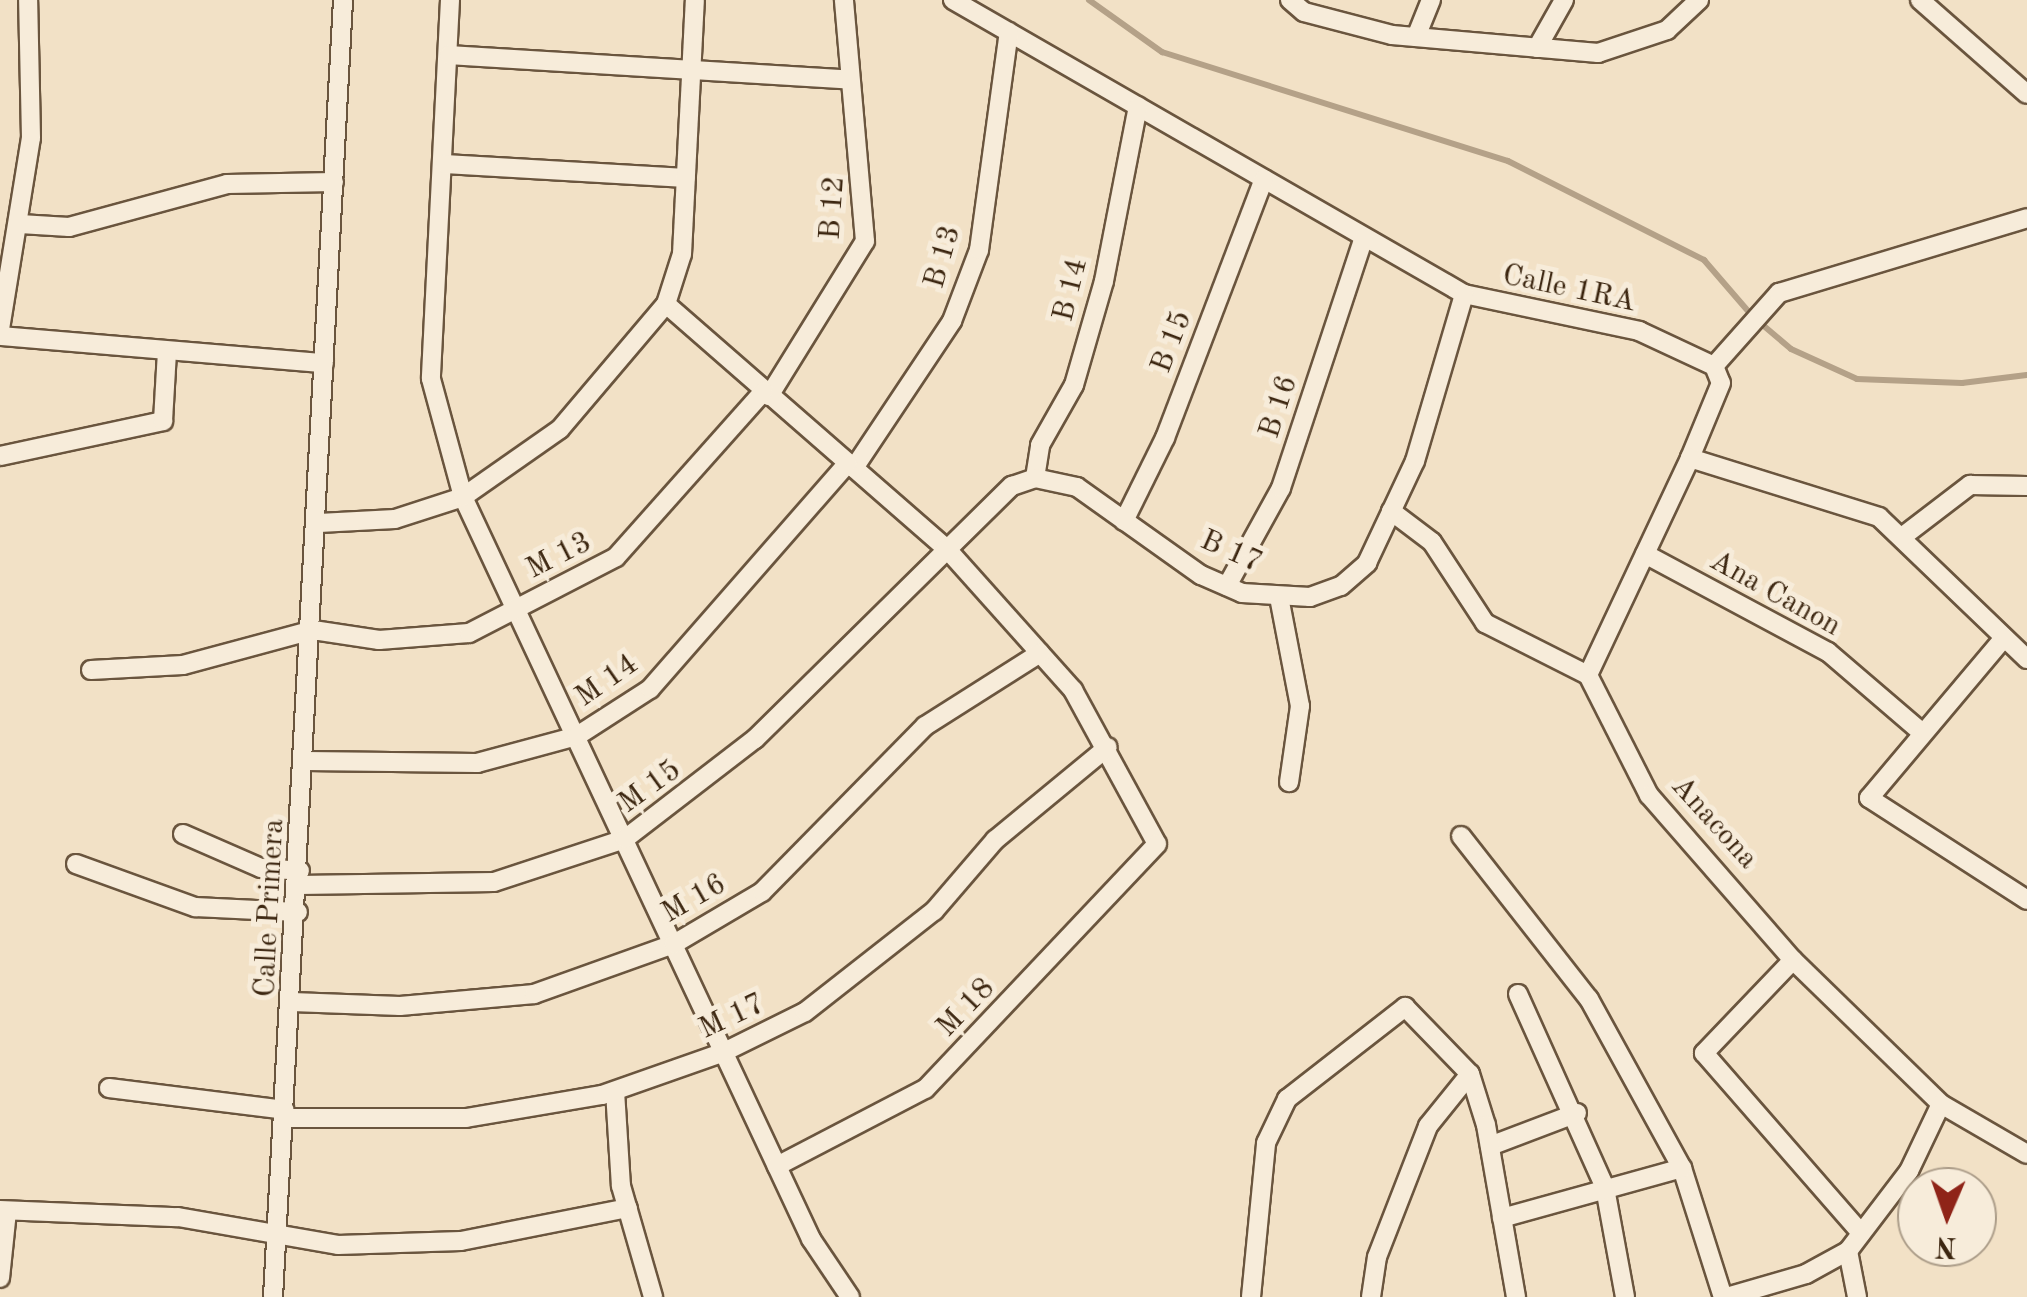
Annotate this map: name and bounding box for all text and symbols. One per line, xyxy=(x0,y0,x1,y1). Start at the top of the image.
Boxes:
street label: B 12 xyxy=(813,175,853,241)
street label: B 13 xyxy=(917,221,969,293)
street label: B 14 xyxy=(1046,255,1096,325)
street label: Calle 1RA xyxy=(1499,257,1639,321)
street label: B 15 xyxy=(1144,306,1200,378)
street label: B 16 xyxy=(1252,371,1306,443)
street label: B 17 xyxy=(1194,523,1268,581)
street label: M 13 xyxy=(520,524,598,588)
street label: Ana Canon xyxy=(1703,543,1847,645)
street label: M 14 xyxy=(569,647,645,715)
street label: M 15 xyxy=(612,752,688,822)
street label: Anacona xyxy=(1663,769,1765,877)
street label: Calle Primera xyxy=(247,818,293,998)
street label: M 16 xyxy=(655,866,733,932)
street label: M 18 xyxy=(929,971,1003,1045)
street label: M 17 xyxy=(693,986,771,1048)
north arrow xyxy=(1897,1167,1997,1267)
text: N xyxy=(1935,1231,1957,1259)

